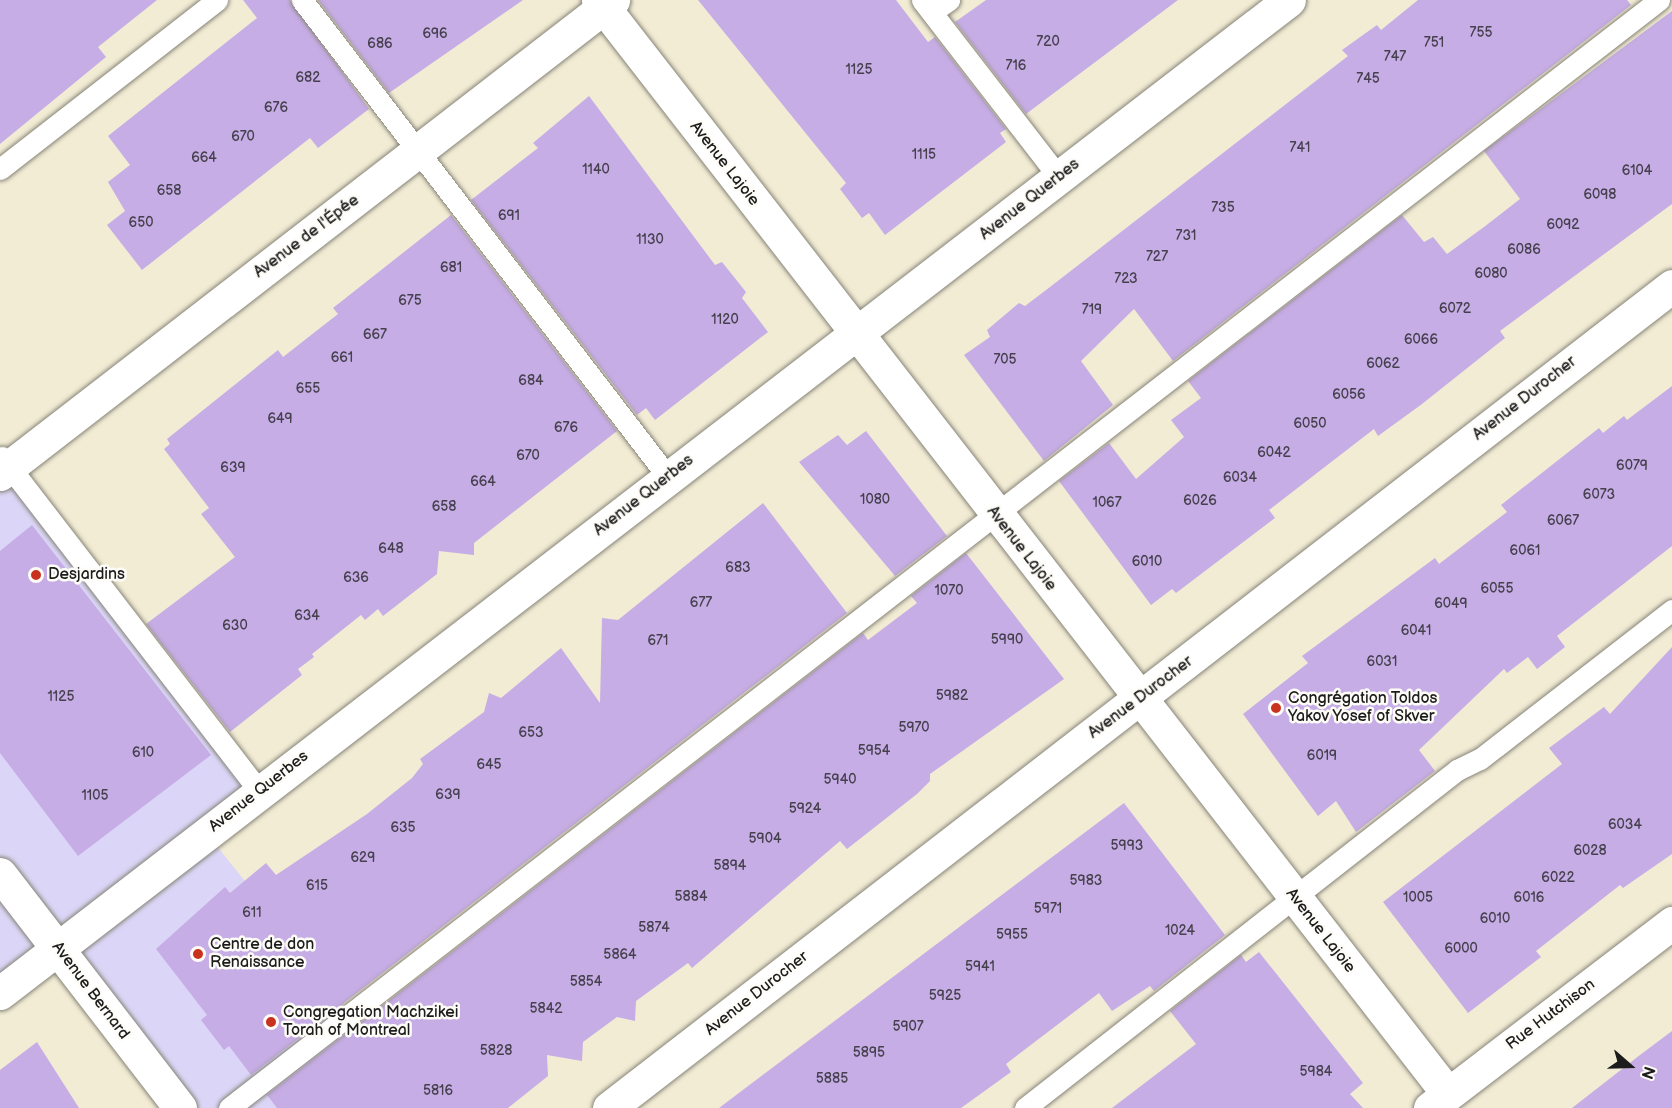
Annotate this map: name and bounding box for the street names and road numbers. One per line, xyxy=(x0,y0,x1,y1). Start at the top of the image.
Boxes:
street label: Avenue Lajoie xyxy=(685,118,763,210)
street label: Avenue Querbes xyxy=(976,155,1084,245)
street label: Avenue de l'Épée xyxy=(251,191,363,283)
street label: Avenue Durocher xyxy=(1470,353,1580,445)
street label: Avenue Querbes xyxy=(590,451,698,541)
street label: Avenue Lajoie xyxy=(982,503,1060,595)
street label: Avenue Durocher xyxy=(1085,652,1197,744)
street label: Avenue Querbes xyxy=(205,747,313,837)
street label: Avenue Lajoie xyxy=(1281,885,1359,977)
street label: Avenue Bernard xyxy=(47,939,133,1043)
street label: Avenue Durocher xyxy=(702,948,812,1040)
street label: Rue Hutchison xyxy=(1503,975,1599,1055)

